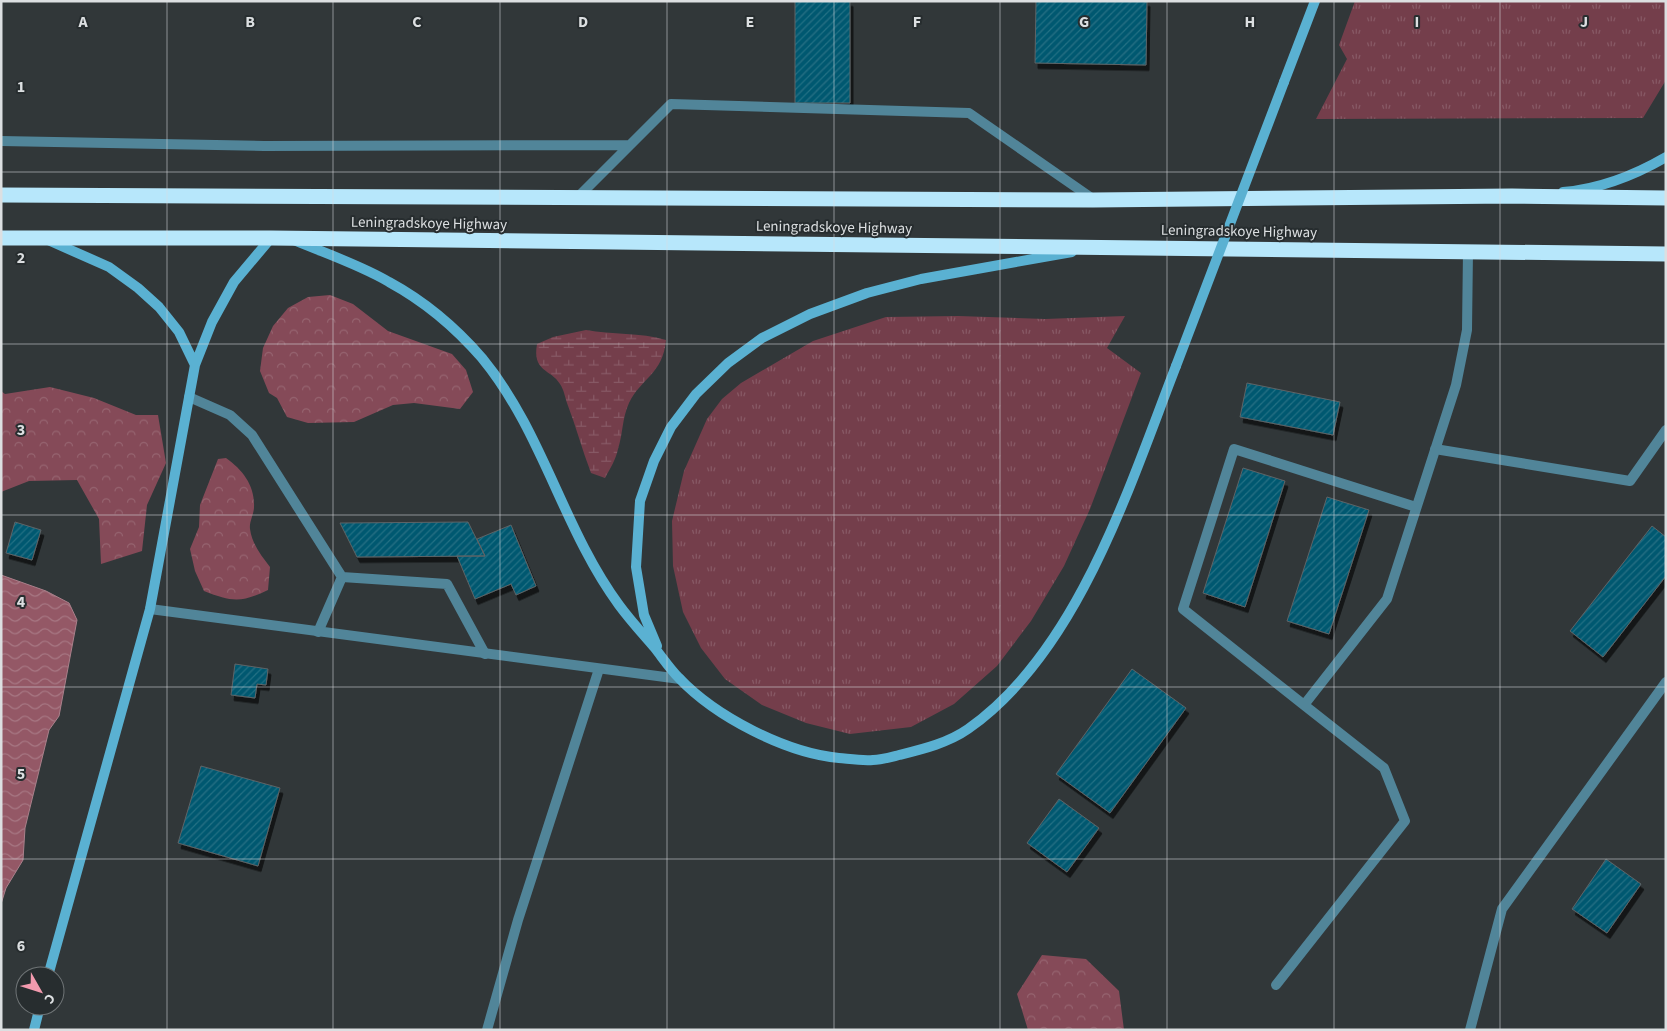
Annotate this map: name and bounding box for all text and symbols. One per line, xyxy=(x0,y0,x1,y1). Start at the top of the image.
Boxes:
text: A xyxy=(77,11,88,33)
text: B xyxy=(245,11,255,33)
text: C xyxy=(412,11,422,33)
text: D xyxy=(578,11,588,33)
text: E xyxy=(746,11,754,33)
text: F xyxy=(913,11,921,33)
text: G xyxy=(1079,11,1089,33)
text: H xyxy=(1245,11,1255,33)
text: I xyxy=(1415,11,1419,33)
text: J xyxy=(1580,11,1588,33)
text: 1 xyxy=(17,76,25,98)
street label: Leningradskoye Highway xyxy=(351,212,507,235)
street label: Leningradskoye Highway xyxy=(756,216,912,239)
street label: Leningradskoye Highway xyxy=(1161,220,1317,243)
text: 2 xyxy=(17,247,25,269)
text: 3 xyxy=(17,419,25,441)
text: 4 xyxy=(17,591,26,613)
text: 5 xyxy=(17,763,25,785)
text: 6 xyxy=(17,935,25,957)
north arrow xyxy=(15,966,65,1016)
text: С xyxy=(39,989,60,1008)

